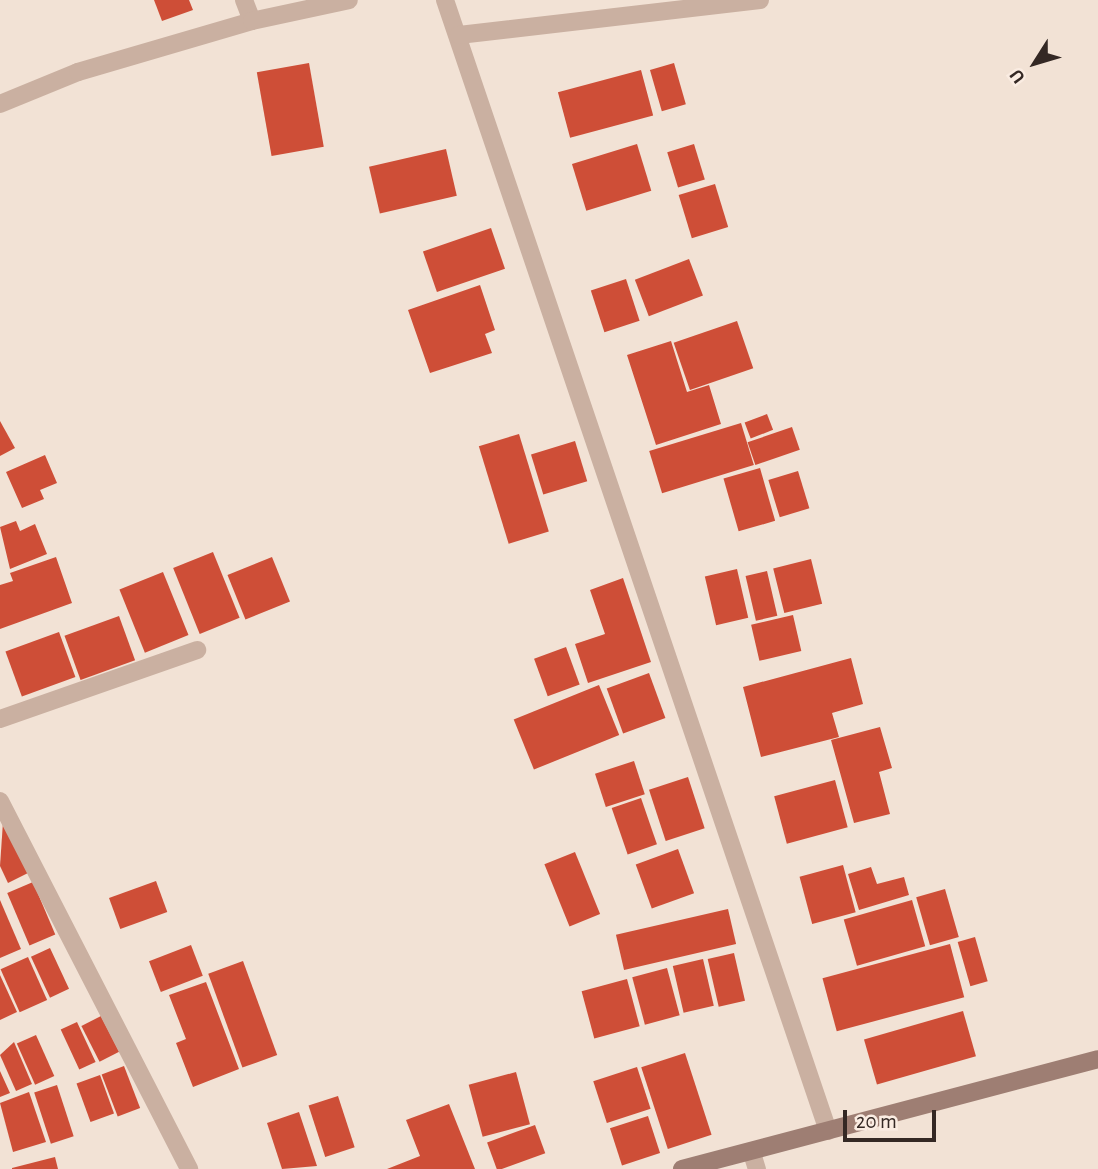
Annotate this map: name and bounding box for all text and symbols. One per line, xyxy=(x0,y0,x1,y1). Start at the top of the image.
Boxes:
north arrow xyxy=(1000,28,1070,98)
text: U xyxy=(1007,65,1029,86)
scale bar xyxy=(846,1096,939,1140)
text: 20 m xyxy=(856,1111,897,1132)

